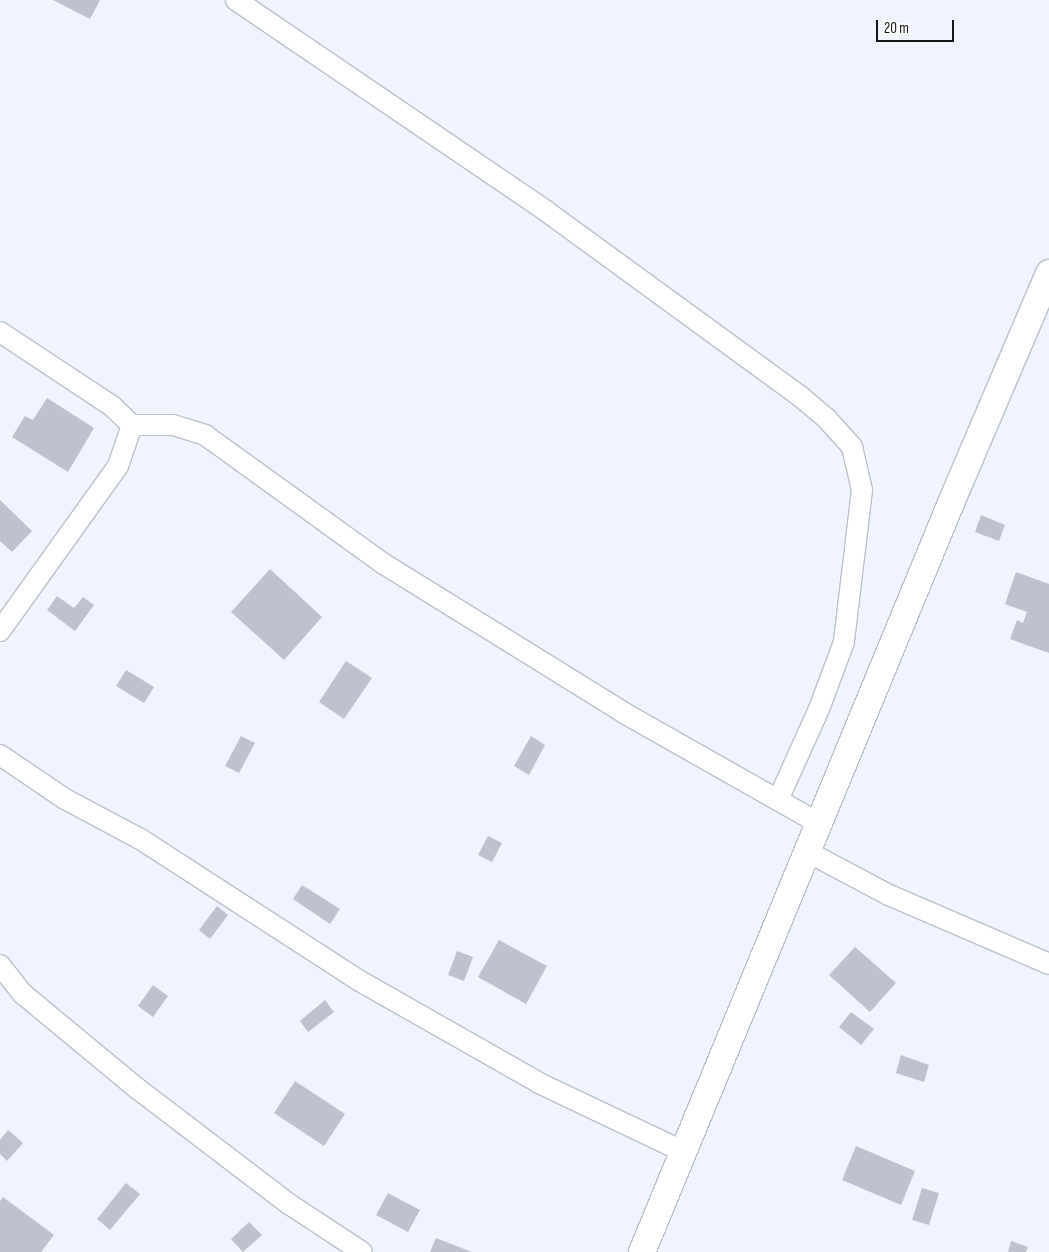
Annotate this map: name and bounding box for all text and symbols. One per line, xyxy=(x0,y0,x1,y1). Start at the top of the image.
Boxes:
scale bar xyxy=(879,10,956,42)
text: 20 m xyxy=(884,19,909,38)

